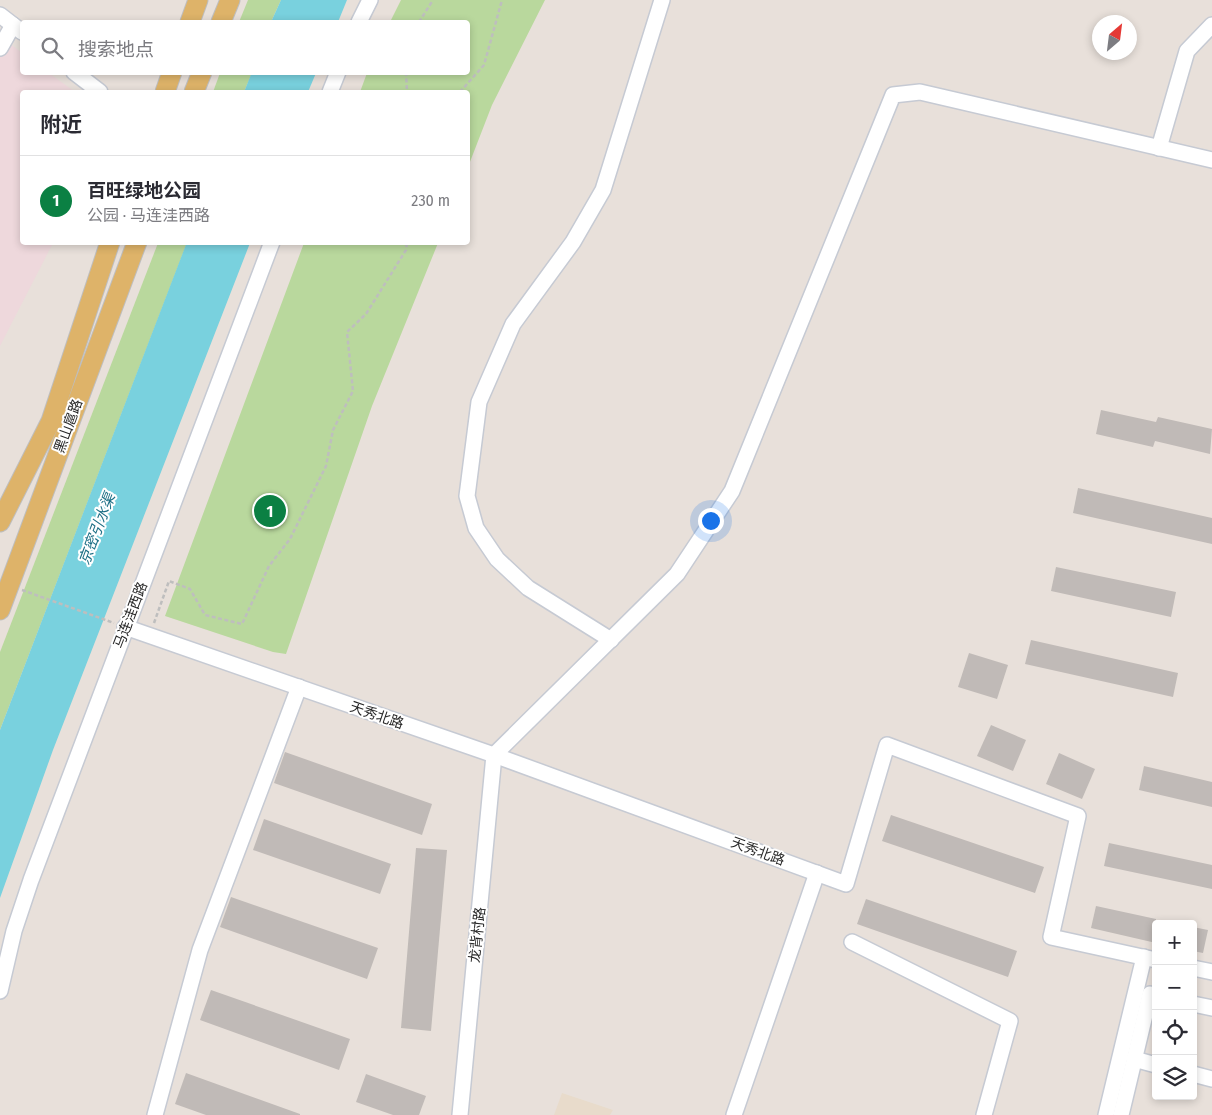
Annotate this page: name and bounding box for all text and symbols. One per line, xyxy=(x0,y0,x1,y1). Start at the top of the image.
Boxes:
north arrow xyxy=(1092,15,1137,60)
search box xyxy=(20,20,470,75)
icon: search xyxy=(38,34,66,62)
text: 搜索地点 xyxy=(78,38,154,61)
text: 附近 xyxy=(40,112,82,138)
text: 百旺绿地公园 xyxy=(87,179,201,202)
text: 1 xyxy=(53,191,59,210)
text: 230 m xyxy=(411,191,450,210)
text: 公园 · 马连洼西路 xyxy=(87,206,210,225)
street label: 黑山扈路 xyxy=(51,397,86,455)
water label: 京密引水渠 xyxy=(75,489,120,567)
pin: 1 xyxy=(254,492,286,530)
your location xyxy=(698,508,724,534)
street label: 马连洼西路 xyxy=(110,579,151,651)
street label: 天秀北路 xyxy=(348,698,406,733)
street label: 天秀北路 xyxy=(729,834,787,869)
street label: 龙背村路 xyxy=(466,906,489,964)
map controls xyxy=(1152,920,1197,1100)
button: + xyxy=(1152,920,1197,965)
button: − xyxy=(1152,965,1197,1010)
button: locate xyxy=(1152,1010,1197,1055)
button: layers xyxy=(1152,1055,1197,1100)

